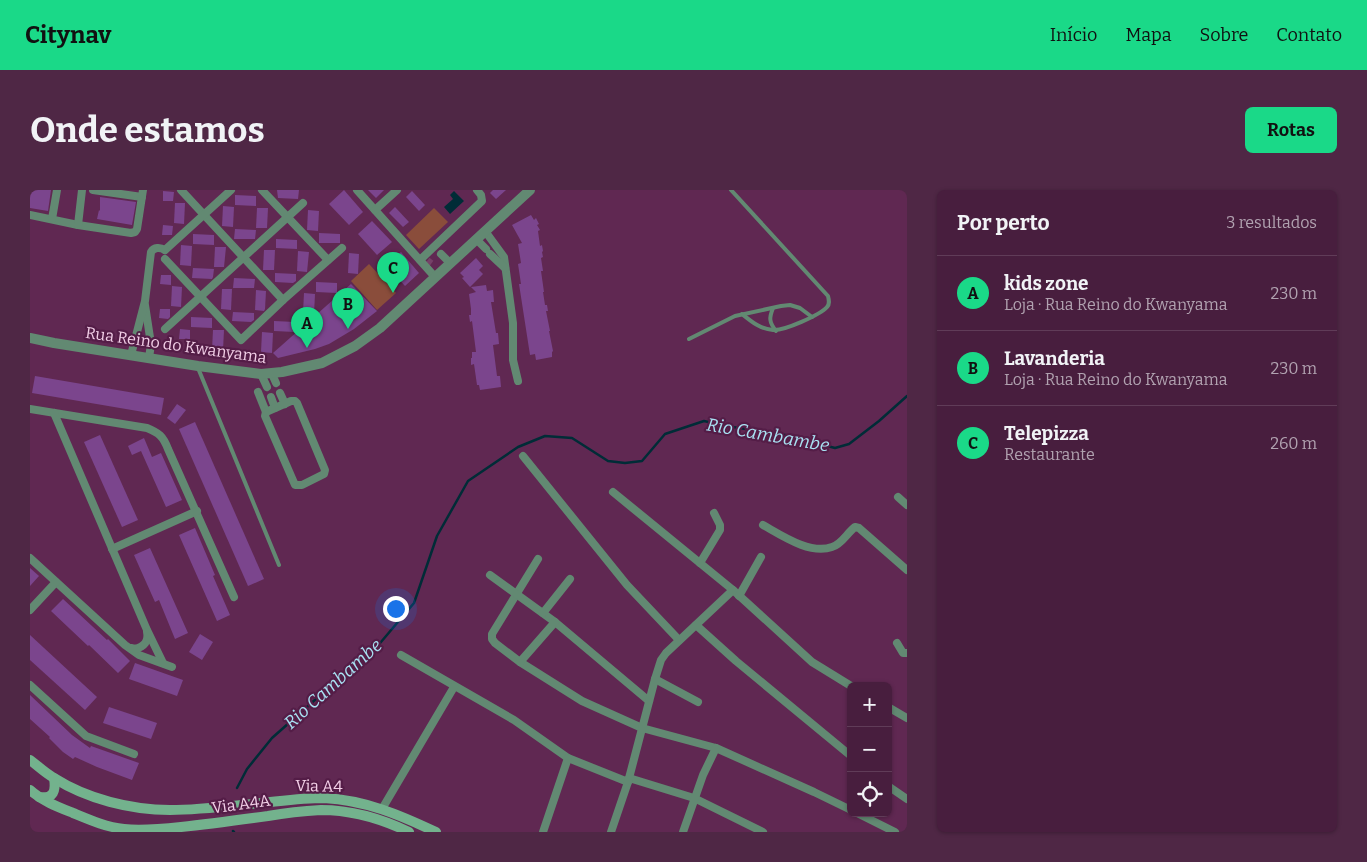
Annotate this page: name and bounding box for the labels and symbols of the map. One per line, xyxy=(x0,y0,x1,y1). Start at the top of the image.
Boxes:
pin: C xyxy=(377,252,409,293)
pin: B xyxy=(332,288,364,329)
pin: A xyxy=(291,307,323,348)
street label: Rua Reino do Kwanyama xyxy=(84,323,268,367)
water label: Rio Cambambe xyxy=(705,413,831,457)
your location xyxy=(383,596,409,622)
water label: Rio Cambambe xyxy=(280,634,386,734)
street label: Via A4 xyxy=(295,776,344,796)
street label: Via A4A xyxy=(211,790,272,818)

